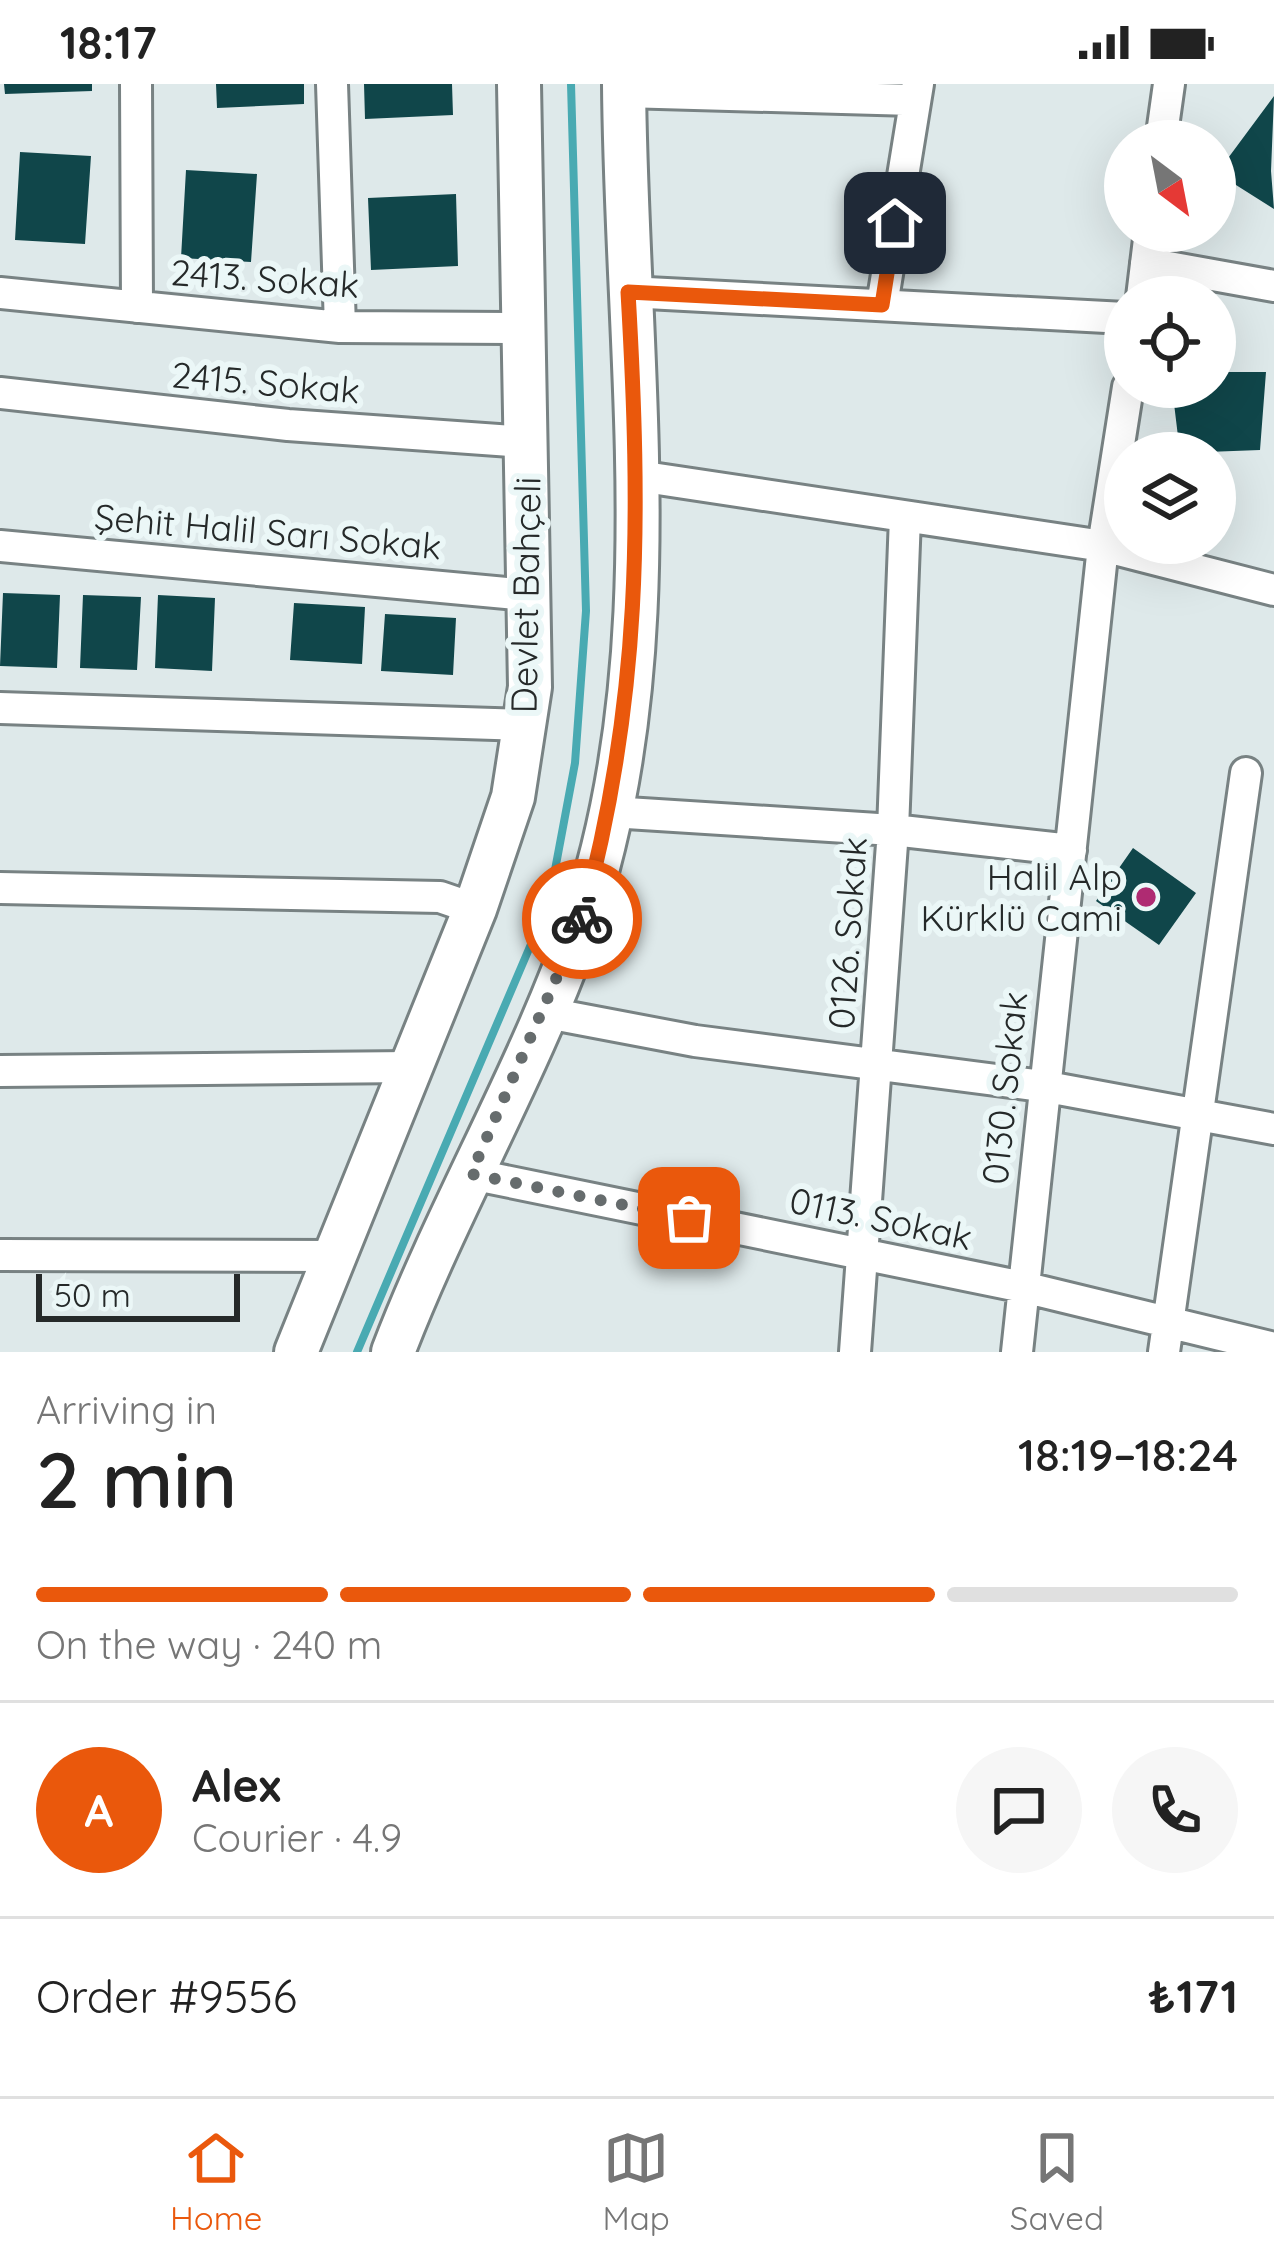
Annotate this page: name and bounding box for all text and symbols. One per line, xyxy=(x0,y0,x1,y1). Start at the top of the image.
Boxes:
text: 18:17 xyxy=(60,14,157,70)
north arrow xyxy=(1104,120,1236,252)
map controls xyxy=(1104,120,1236,564)
pin xyxy=(844,172,946,274)
icon: home xyxy=(862,190,928,256)
street label: 2413. Sokak xyxy=(169,249,361,307)
button: locate xyxy=(1104,276,1236,408)
street label: 2415. Sokak xyxy=(170,351,362,413)
button: layers xyxy=(1104,432,1236,564)
street label: Devlet Bahçeli xyxy=(500,476,550,714)
street label: Şehit Halil Sarı Sokak xyxy=(93,493,443,569)
street label: 0126. Sokak xyxy=(818,835,876,1031)
place label: Halil Alp Kürklü Cami xyxy=(920,854,1122,940)
courier xyxy=(522,859,642,979)
marker: Halil Alp Kürklü Cami xyxy=(1133,884,1159,910)
icon: bike xyxy=(549,886,615,952)
street label: 0130. Sokak xyxy=(972,989,1036,1187)
pin xyxy=(638,1167,740,1269)
street label: 0113. Sokak xyxy=(786,1177,976,1259)
icon: bag xyxy=(656,1185,722,1251)
scale bar xyxy=(36,1268,240,1321)
text: 50 m xyxy=(54,1274,131,1315)
text: Arriving in xyxy=(36,1385,217,1434)
text: 18:19–18:24 xyxy=(1018,1426,1238,1482)
text: 2 min xyxy=(36,1430,237,1528)
text: On the way · 240 m xyxy=(36,1620,382,1669)
button: chat xyxy=(956,1747,1082,1873)
button: phone xyxy=(1112,1747,1238,1873)
text: Alex xyxy=(192,1757,281,1813)
text: A xyxy=(85,1782,113,1838)
text: Courier · 4.9 xyxy=(192,1813,402,1862)
text: Order #9556 xyxy=(36,1968,297,2024)
text: ₺171 xyxy=(1148,1968,1238,2024)
tab: Home xyxy=(170,2125,262,2238)
tab: Map xyxy=(603,2125,670,2238)
tab: Saved xyxy=(1010,2125,1104,2238)

